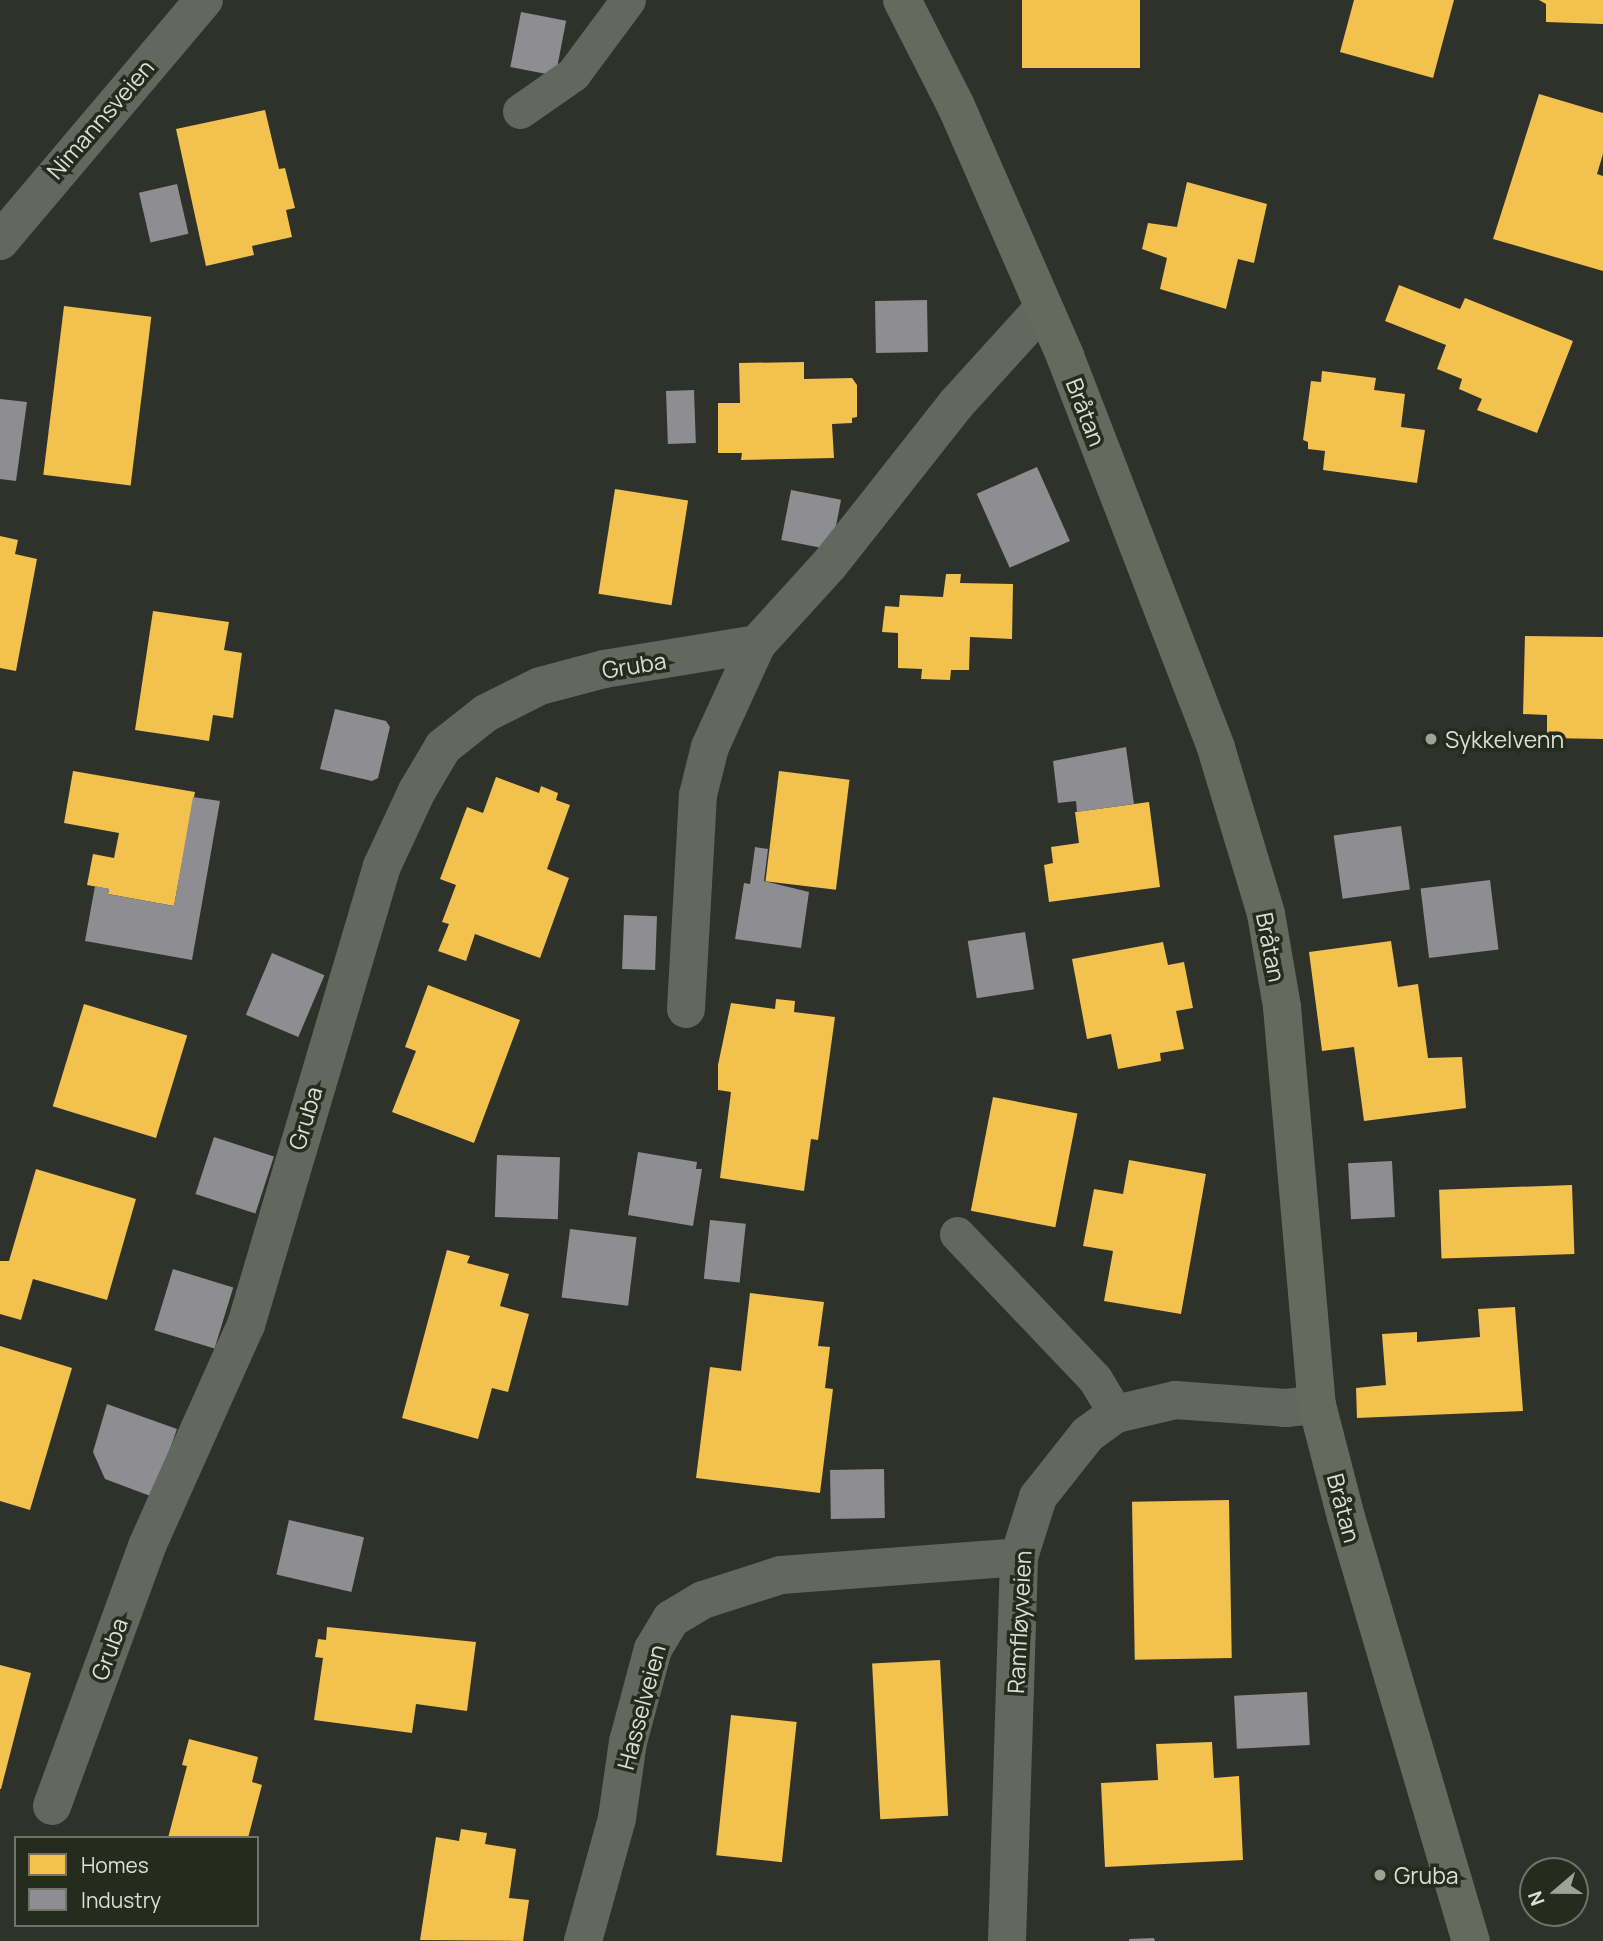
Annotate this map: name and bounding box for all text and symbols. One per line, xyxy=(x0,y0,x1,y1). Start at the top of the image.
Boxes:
street label: Nimannsveien xyxy=(41,54,159,184)
street label: Bråtan xyxy=(1061,374,1111,450)
street label: Gruba xyxy=(600,646,668,684)
place label: Sykkelvenn xyxy=(1445,725,1564,753)
marker: Sykkelvenn xyxy=(1423,731,1439,747)
street label: Bråtan xyxy=(1251,910,1291,984)
street label: Gruba xyxy=(282,1083,328,1153)
street label: Bråtan xyxy=(1322,1470,1366,1546)
street label: Ramfløyveien xyxy=(1001,1550,1037,1694)
street label: Gruba xyxy=(85,1614,133,1684)
street label: Hasselveien xyxy=(611,1641,671,1773)
legend xyxy=(14,1836,259,1927)
text: Homes xyxy=(81,1851,149,1879)
north arrow xyxy=(1519,1857,1589,1927)
place label: Gruba xyxy=(1394,1861,1459,1889)
marker: Gruba xyxy=(1372,1867,1388,1883)
text: Industry xyxy=(81,1886,161,1914)
text: N xyxy=(1522,1888,1551,1909)

